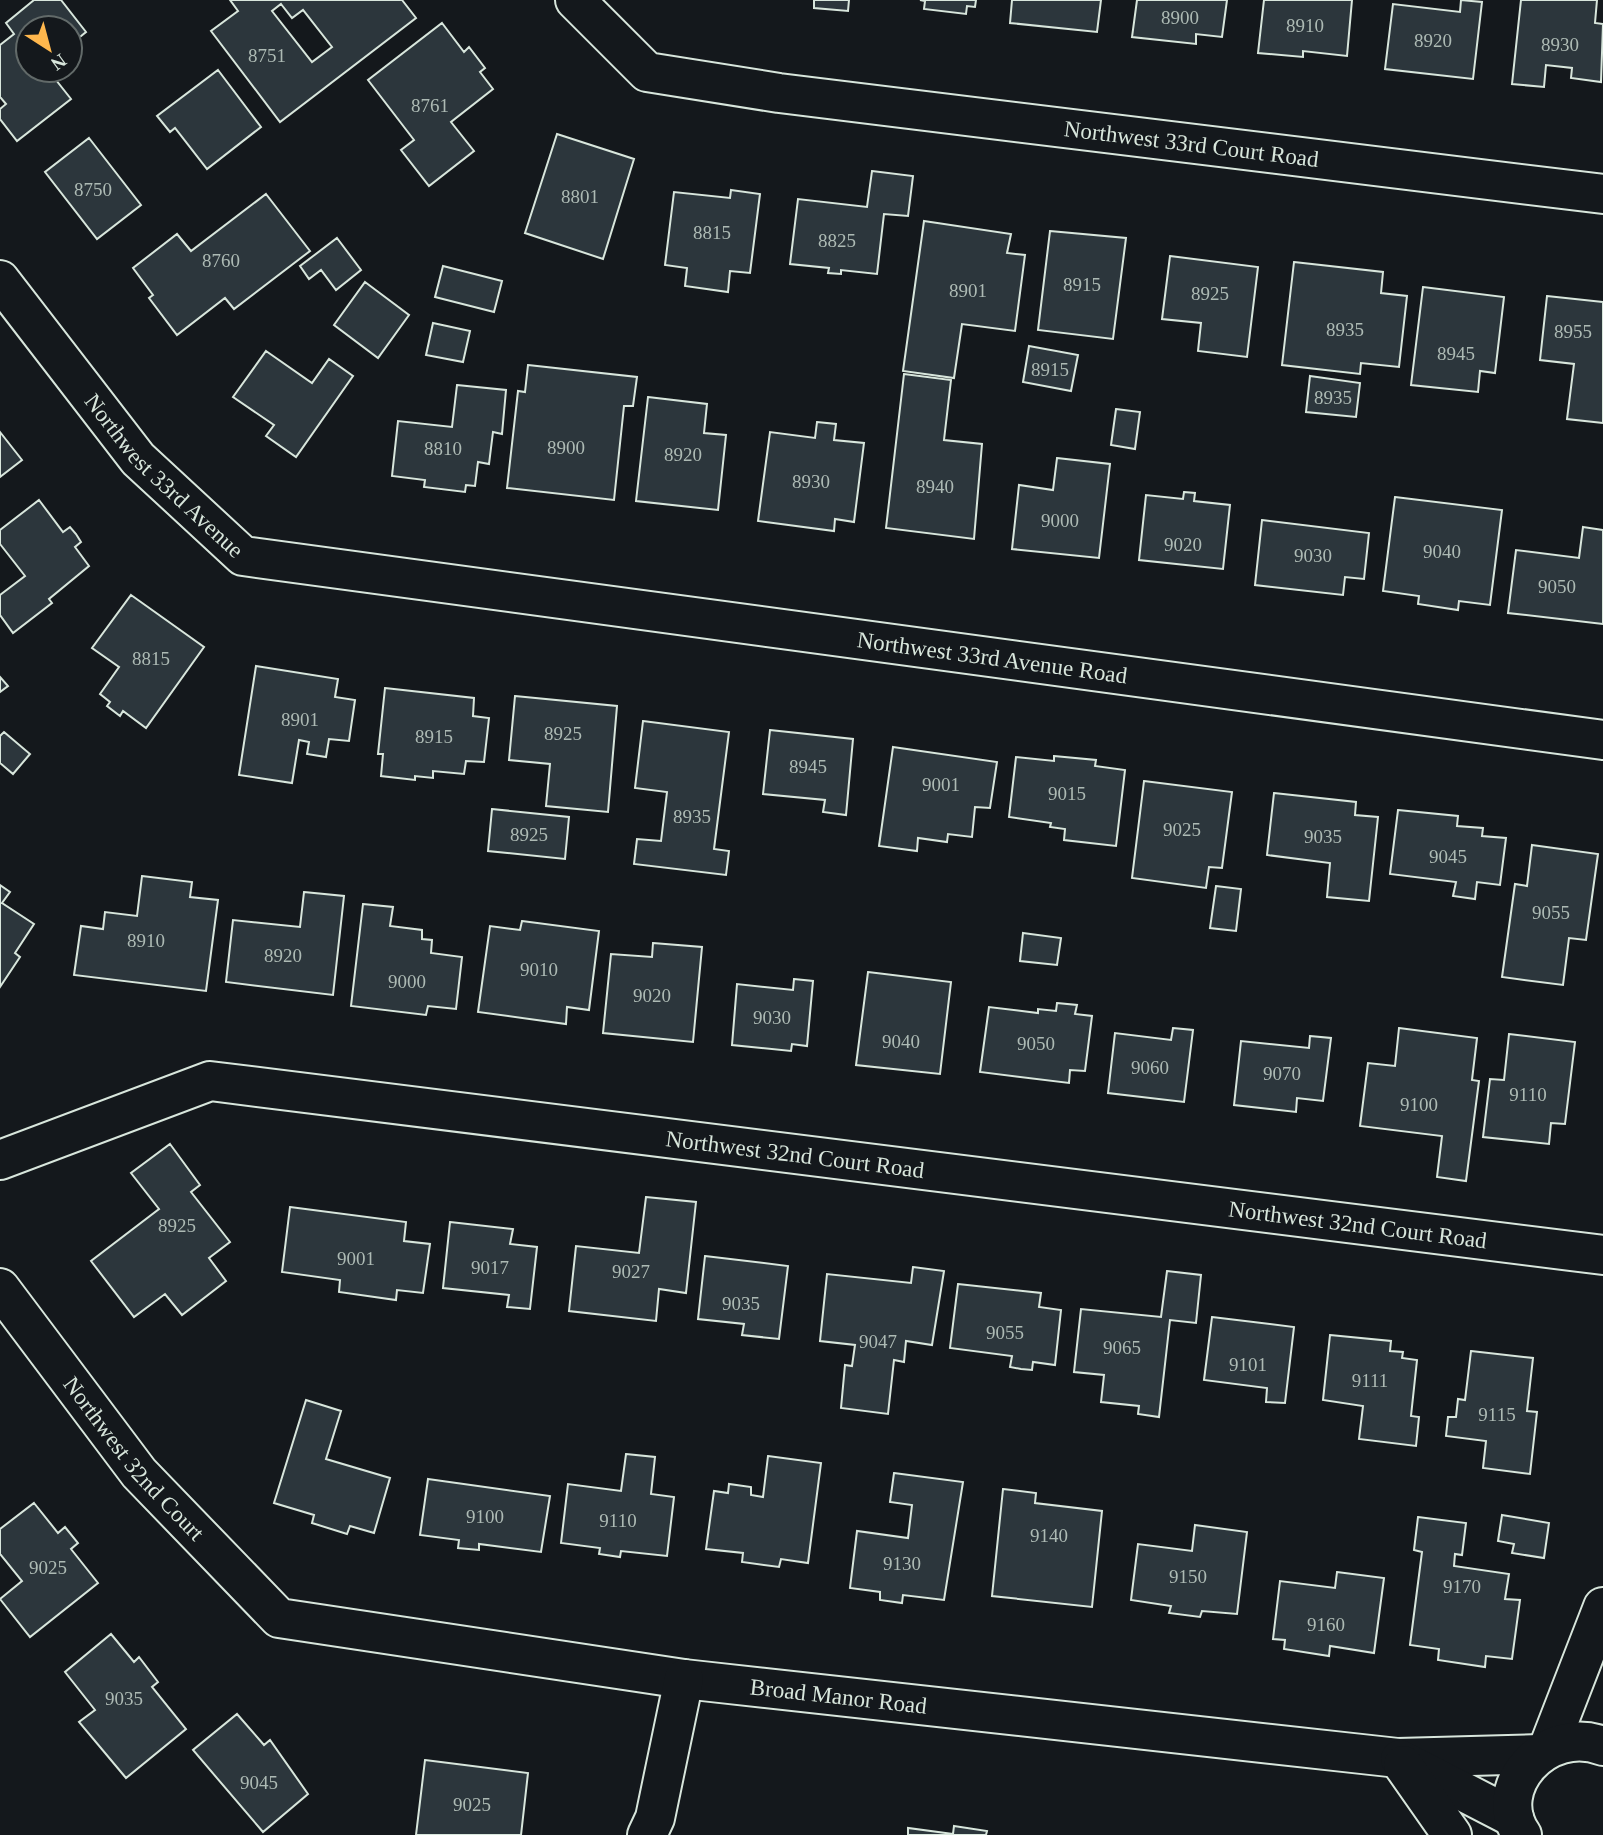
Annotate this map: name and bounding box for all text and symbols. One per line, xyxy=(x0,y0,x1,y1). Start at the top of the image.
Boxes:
house number: 8900 xyxy=(1161,7,1199,28)
north arrow xyxy=(14,14,84,84)
house number: 8910 xyxy=(1286,15,1324,36)
house number: 8920 xyxy=(1414,30,1452,51)
house number: 8930 xyxy=(1541,34,1579,55)
house number: 8751 xyxy=(248,45,286,66)
text: N xyxy=(47,50,70,75)
house number: 8761 xyxy=(411,95,449,116)
street label: Northwest 33rd Court Road xyxy=(1063,116,1321,172)
house number: 8750 xyxy=(74,179,112,200)
house number: 8801 xyxy=(561,186,599,207)
house number: 8815 xyxy=(693,222,731,243)
house number: 8825 xyxy=(818,230,856,251)
house number: 8760 xyxy=(202,250,240,271)
house number: 8915 xyxy=(1063,274,1101,295)
house number: 8901 xyxy=(949,280,987,301)
house number: 8925 xyxy=(1191,283,1229,304)
house number: 8935 xyxy=(1326,319,1364,340)
house number: 8955 xyxy=(1554,321,1592,342)
house number: 8945 xyxy=(1437,343,1475,364)
house number: 8915 xyxy=(1031,359,1069,380)
house number: 8935 xyxy=(1314,387,1352,408)
street label: Northwest 33rd Avenue xyxy=(79,389,248,563)
house number: 8900 xyxy=(547,437,585,458)
house number: 8810 xyxy=(424,438,462,459)
house number: 8920 xyxy=(664,444,702,465)
house number: 8930 xyxy=(792,471,830,492)
house number: 8940 xyxy=(916,476,954,497)
house number: 9000 xyxy=(1041,510,1079,531)
house number: 9020 xyxy=(1164,534,1202,555)
house number: 9040 xyxy=(1423,541,1461,562)
house number: 9030 xyxy=(1294,545,1332,566)
house number: 9050 xyxy=(1538,576,1576,597)
street label: Northwest 33rd Avenue Road xyxy=(855,627,1129,689)
house number: 8815 xyxy=(132,648,170,669)
house number: 8901 xyxy=(281,709,319,730)
house number: 8925 xyxy=(544,723,582,744)
house number: 8915 xyxy=(415,726,453,747)
house number: 8945 xyxy=(789,756,827,777)
house number: 9001 xyxy=(922,774,960,795)
house number: 9015 xyxy=(1048,783,1086,804)
house number: 8935 xyxy=(673,806,711,827)
house number: 9025 xyxy=(1163,819,1201,840)
house number: 8925 xyxy=(510,824,548,845)
house number: 9035 xyxy=(1304,826,1342,847)
house number: 9045 xyxy=(1429,846,1467,867)
house number: 9055 xyxy=(1532,902,1570,923)
house number: 8910 xyxy=(127,930,165,951)
house number: 8920 xyxy=(264,945,302,966)
house number: 9010 xyxy=(520,959,558,980)
house number: 9000 xyxy=(388,971,426,992)
house number: 9020 xyxy=(633,985,671,1006)
house number: 9030 xyxy=(753,1007,791,1028)
house number: 9040 xyxy=(882,1031,920,1052)
house number: 9050 xyxy=(1017,1033,1055,1054)
house number: 9060 xyxy=(1131,1057,1169,1078)
house number: 9070 xyxy=(1263,1063,1301,1084)
house number: 9110 xyxy=(1509,1084,1547,1105)
house number: 9100 xyxy=(1400,1094,1438,1115)
street label: Northwest 32nd Court Road xyxy=(664,1126,926,1183)
street label: Northwest 32nd Court Road xyxy=(1227,1196,1489,1253)
house number: 8925 xyxy=(158,1215,196,1236)
house number: 9001 xyxy=(337,1248,375,1269)
house number: 9017 xyxy=(471,1257,509,1278)
house number: 9027 xyxy=(612,1261,650,1282)
house number: 9035 xyxy=(722,1293,760,1314)
house number: 9055 xyxy=(986,1322,1024,1343)
house number: 9047 xyxy=(859,1331,897,1352)
house number: 9065 xyxy=(1103,1337,1141,1358)
house number: 9101 xyxy=(1229,1354,1267,1375)
house number: 9111 xyxy=(1352,1370,1388,1391)
street label: Northwest 32nd Court xyxy=(58,1372,210,1546)
house number: 9115 xyxy=(1478,1404,1516,1425)
house number: 9100 xyxy=(466,1506,504,1527)
house number: 9110 xyxy=(599,1510,637,1531)
house number: 9140 xyxy=(1030,1525,1068,1546)
house number: 9130 xyxy=(883,1553,921,1574)
house number: 9025 xyxy=(29,1557,67,1578)
house number: 9150 xyxy=(1169,1566,1207,1587)
house number: 9170 xyxy=(1443,1576,1481,1597)
house number: 9160 xyxy=(1307,1614,1345,1635)
street label: Broad Manor Road xyxy=(749,1674,929,1719)
house number: 9035 xyxy=(105,1688,143,1709)
house number: 9045 xyxy=(240,1772,278,1793)
house number: 9025 xyxy=(453,1794,491,1815)

